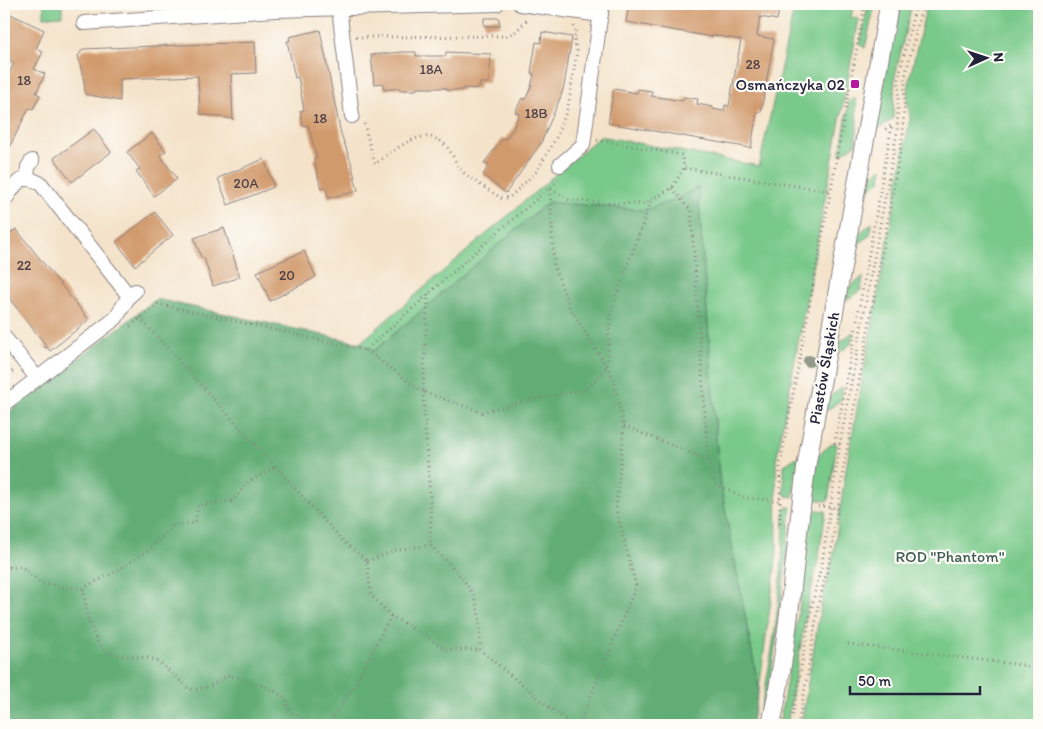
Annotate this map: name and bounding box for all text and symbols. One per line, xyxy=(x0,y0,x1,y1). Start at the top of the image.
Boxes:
north arrow xyxy=(960,32,1010,82)
text: N xyxy=(990,52,1007,63)
house number: 28 xyxy=(745,56,761,73)
house number: 18A xyxy=(419,61,443,78)
house number: 18 xyxy=(17,72,31,89)
place label: Osmańczyka 02 xyxy=(736,75,846,94)
marker: Osmańczyka 02 xyxy=(849,78,861,90)
house number: 18B xyxy=(524,105,548,122)
house number: 18 xyxy=(313,110,327,127)
house number: 20A xyxy=(234,175,259,192)
house number: 22 xyxy=(17,257,32,274)
house number: 20 xyxy=(279,267,295,284)
street label: Piastów Śląskich xyxy=(805,310,843,426)
park label: ROD "Phantom" xyxy=(895,547,1005,566)
scale bar xyxy=(850,664,980,696)
text: 50 m xyxy=(858,672,891,690)

